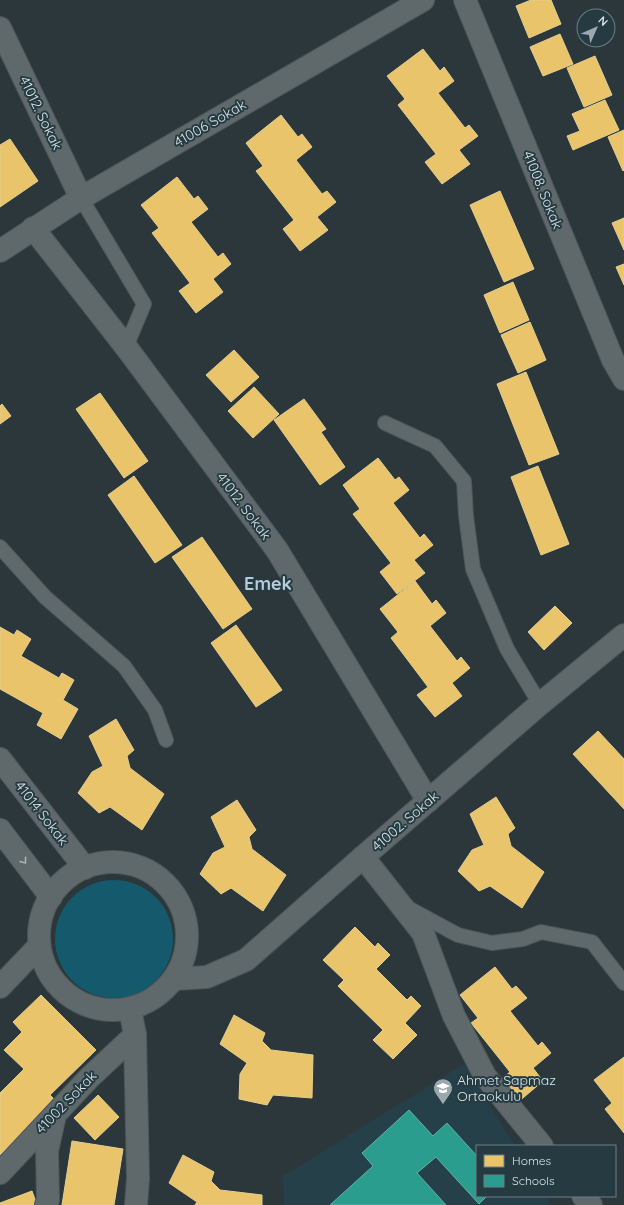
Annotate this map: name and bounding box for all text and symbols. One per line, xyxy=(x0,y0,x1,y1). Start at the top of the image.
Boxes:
north arrow xyxy=(576,8,616,48)
text: N xyxy=(595,13,611,29)
street label: 41012. Sokak xyxy=(15,73,67,153)
street label: 41006 Sokak xyxy=(171,95,249,151)
street label: 41008. Sokak xyxy=(519,148,567,232)
street label: 41012. Sokak xyxy=(213,469,275,543)
district label: Emek xyxy=(244,572,292,595)
street label: 41014 Sokak xyxy=(11,777,73,849)
street label: 41002. Sokak xyxy=(368,787,442,855)
one-way arrow xyxy=(19,857,26,864)
street label: 41002 Sokak xyxy=(32,1067,100,1137)
place label: Ahmet Sapmaz Ortaokulu xyxy=(457,1071,556,1105)
school or university icon: Ahmet Sapmaz Ortaokulu xyxy=(432,1077,454,1105)
legend xyxy=(476,1145,616,1197)
text: Homes xyxy=(512,1153,552,1168)
text: Schools xyxy=(512,1173,555,1188)

